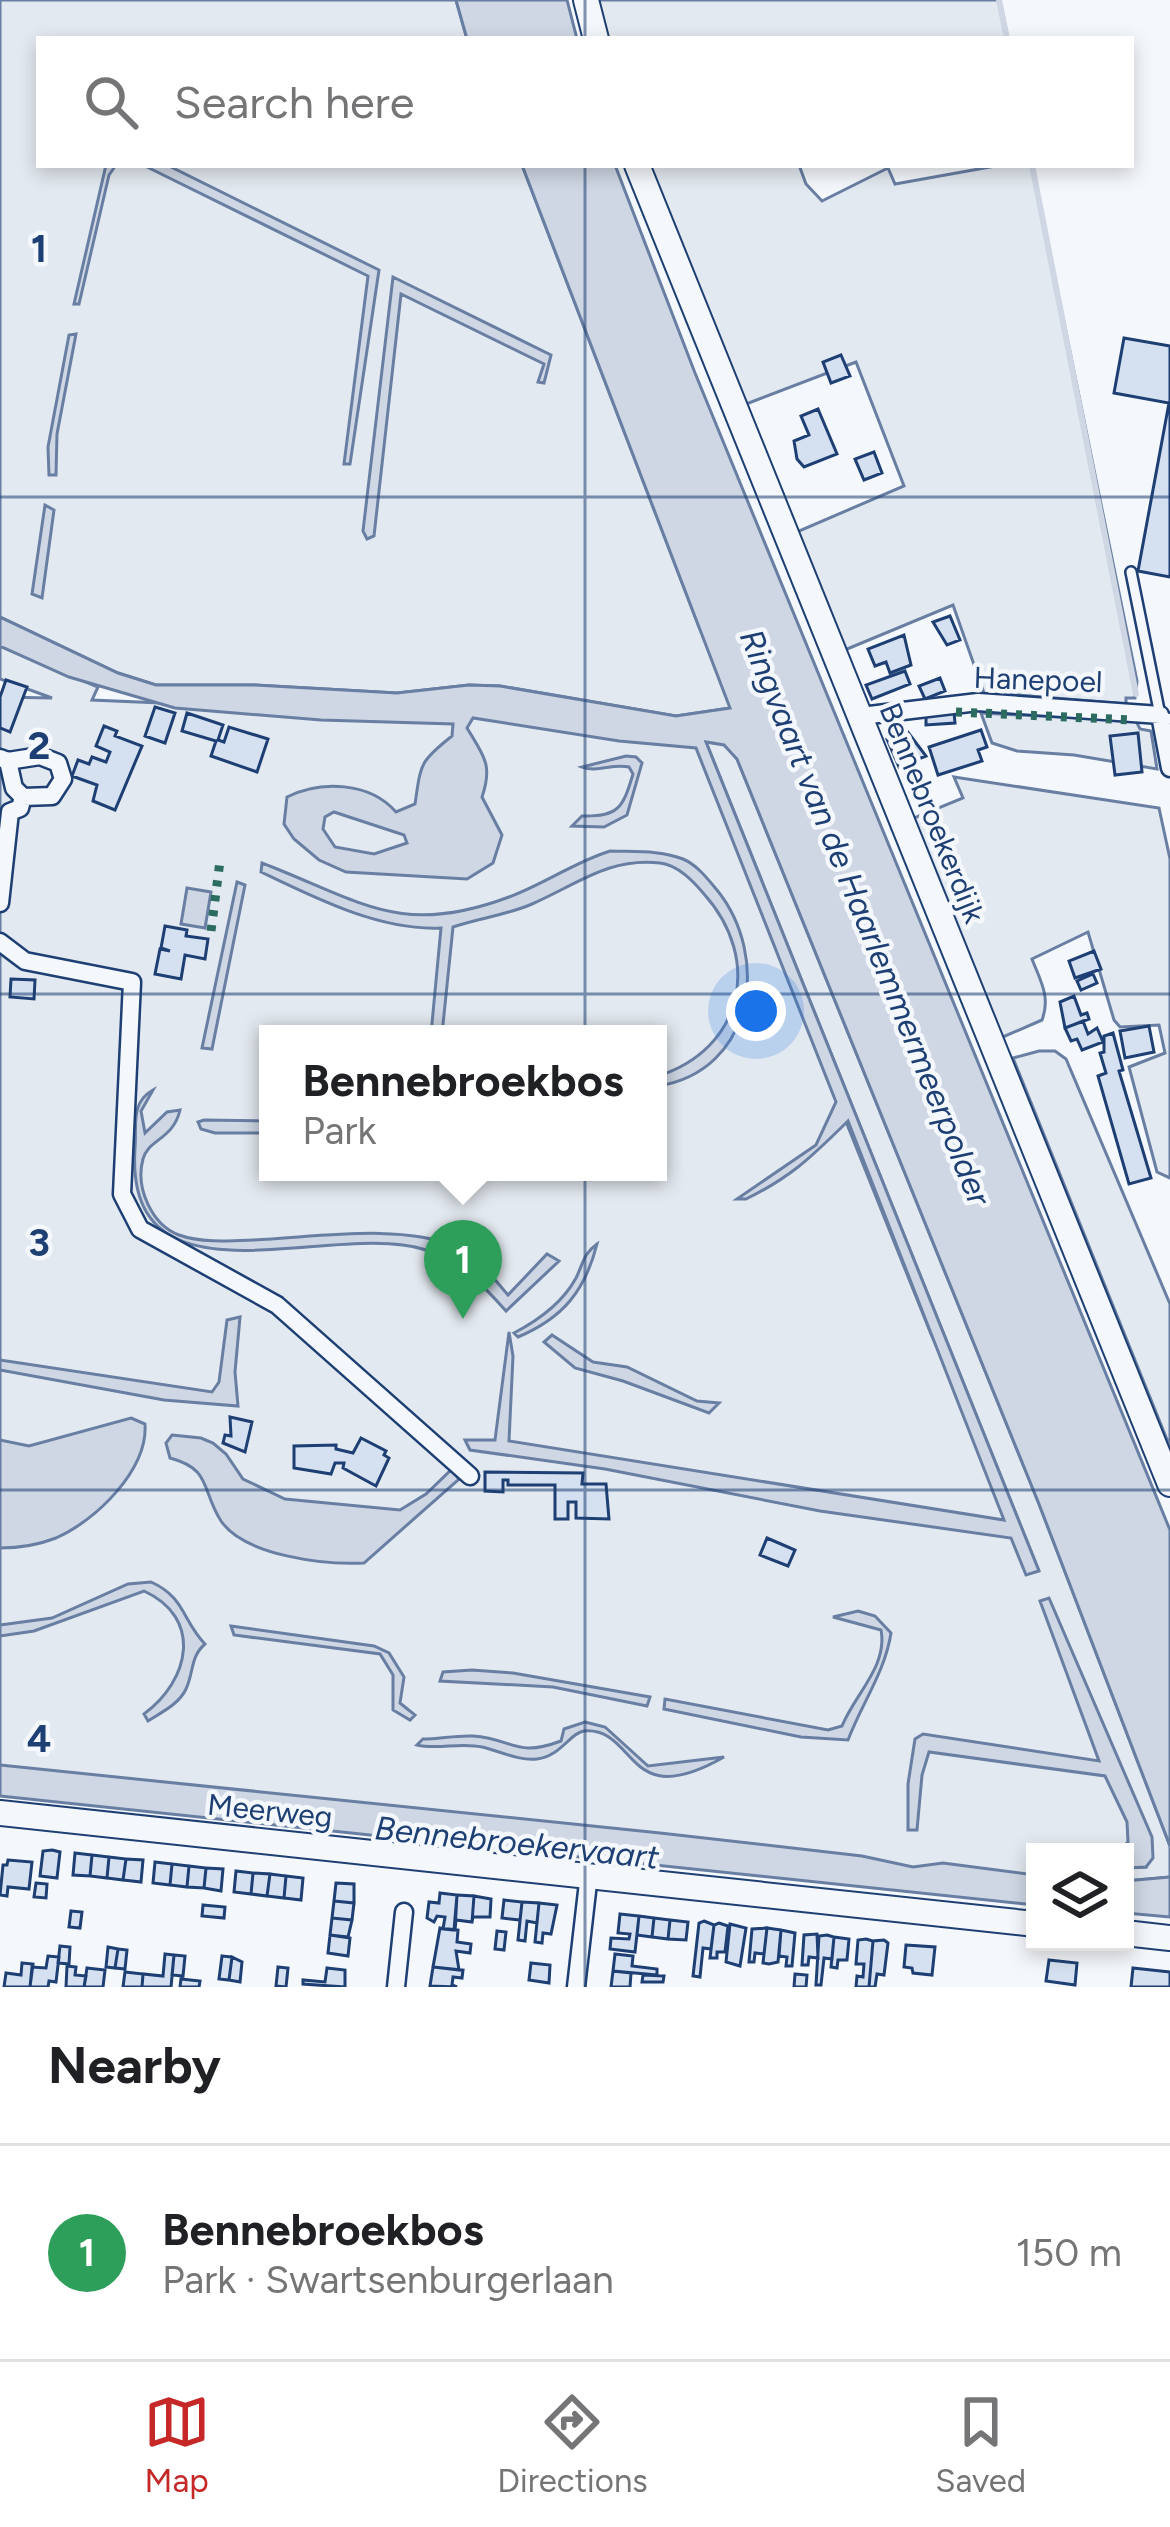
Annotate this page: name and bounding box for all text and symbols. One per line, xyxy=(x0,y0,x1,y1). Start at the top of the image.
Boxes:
search box xyxy=(36,36,1134,168)
icon: search xyxy=(78,69,144,135)
text: Search here xyxy=(174,75,414,129)
text: 1 xyxy=(31,225,47,272)
water label: Ringvaart van de Haarlemmermeerpolder xyxy=(732,624,1000,1212)
street label: Hanepoel xyxy=(973,659,1103,700)
street label: Bennebroekerdijk xyxy=(871,697,994,929)
text: 2 xyxy=(28,722,50,769)
your location xyxy=(726,981,786,1041)
popup xyxy=(259,1025,667,1181)
text: Bennebroekbos xyxy=(302,1053,624,1107)
text: Park xyxy=(302,1107,376,1154)
text: 3 xyxy=(28,1219,50,1266)
pin: 1 xyxy=(424,1220,502,1319)
text: 4 xyxy=(27,1715,51,1762)
street label: Meerweg xyxy=(206,1786,334,1835)
water label: Bennebroekervaart xyxy=(373,1808,661,1877)
map controls xyxy=(1026,1843,1134,1951)
button: layers xyxy=(1026,1843,1134,1951)
text: Nearby xyxy=(48,2035,221,2096)
text: Bennebroekbos xyxy=(162,2202,484,2256)
text: 1 xyxy=(79,2229,95,2276)
text: 150 m xyxy=(1016,2229,1122,2276)
text: Park · Swartsenburgerlaan xyxy=(162,2256,614,2303)
tab: Map xyxy=(144,2389,210,2500)
tab: Directions xyxy=(497,2389,648,2500)
tab: Saved xyxy=(935,2389,1026,2500)

